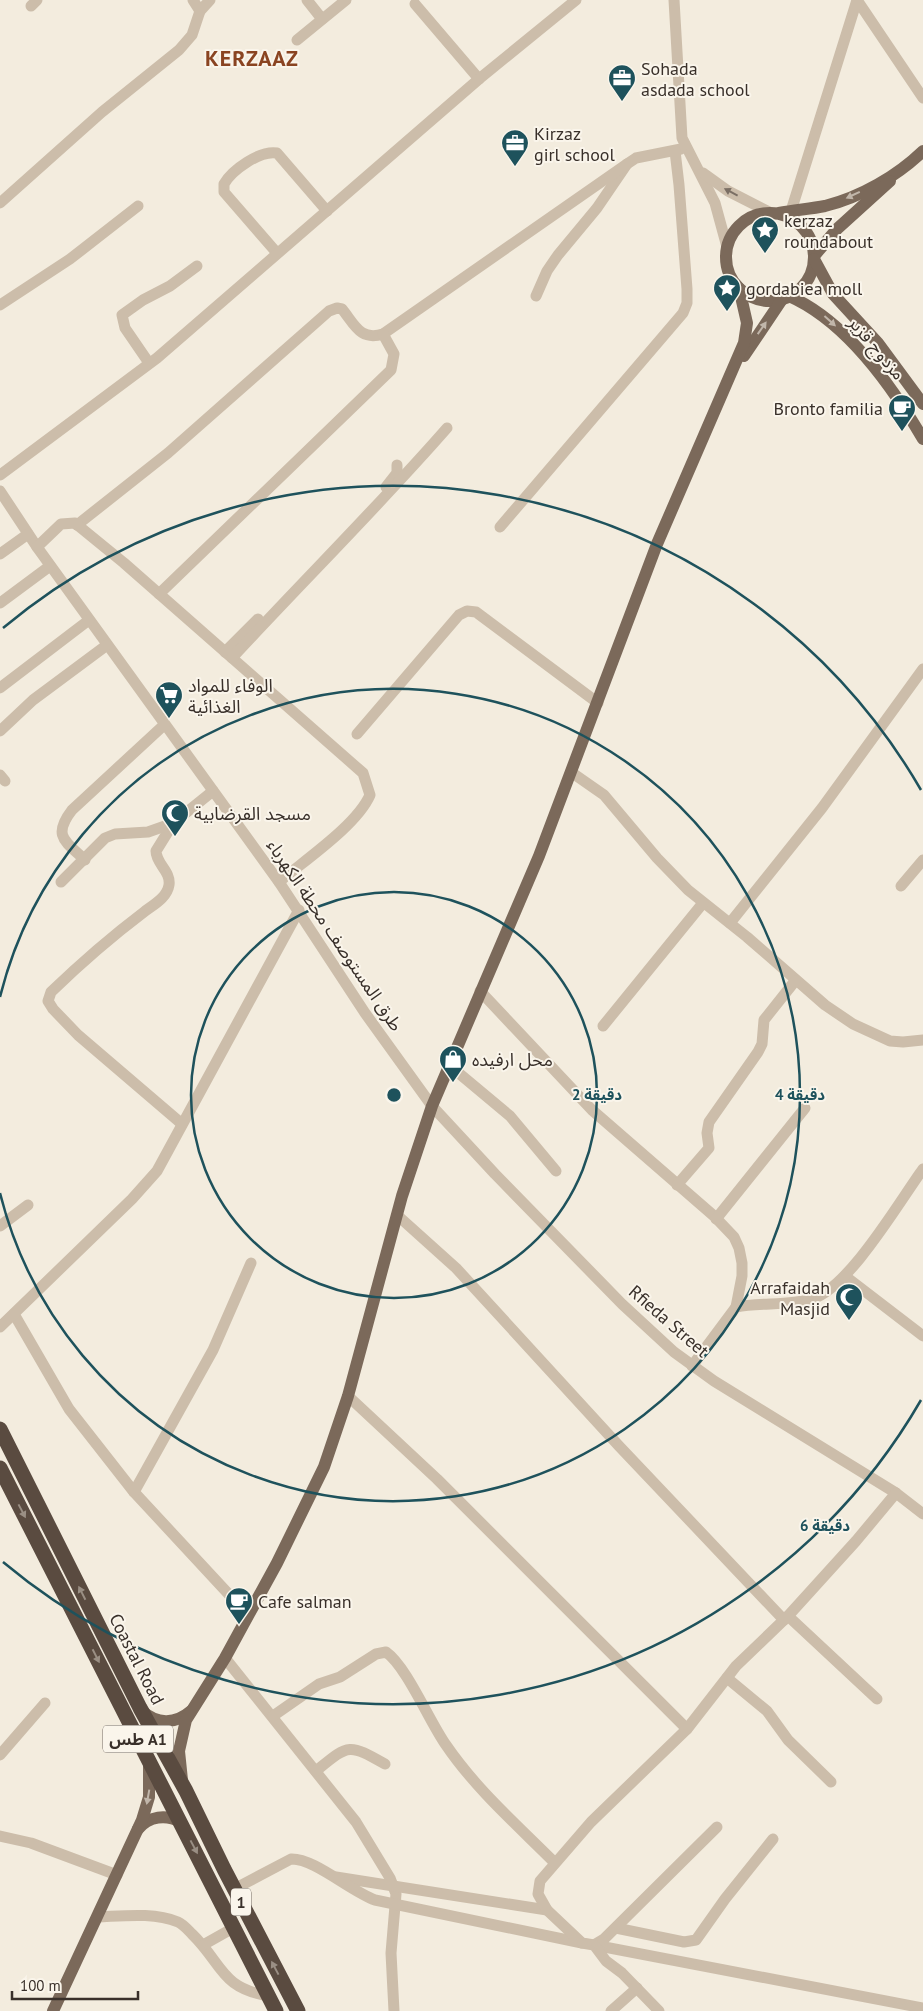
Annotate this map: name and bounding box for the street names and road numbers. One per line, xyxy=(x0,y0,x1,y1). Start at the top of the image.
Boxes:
street label: مزدوج قزير xyxy=(842,311,910,386)
street label: طرق المستوصف محطة الكهرباء xyxy=(262,835,408,1035)
street label: Rfieda Street xyxy=(624,1280,714,1362)
street label: Coastal Road xyxy=(104,1610,170,1708)
road number: طس A1 xyxy=(103,1726,173,1752)
road number: 1 xyxy=(231,1888,251,1915)

